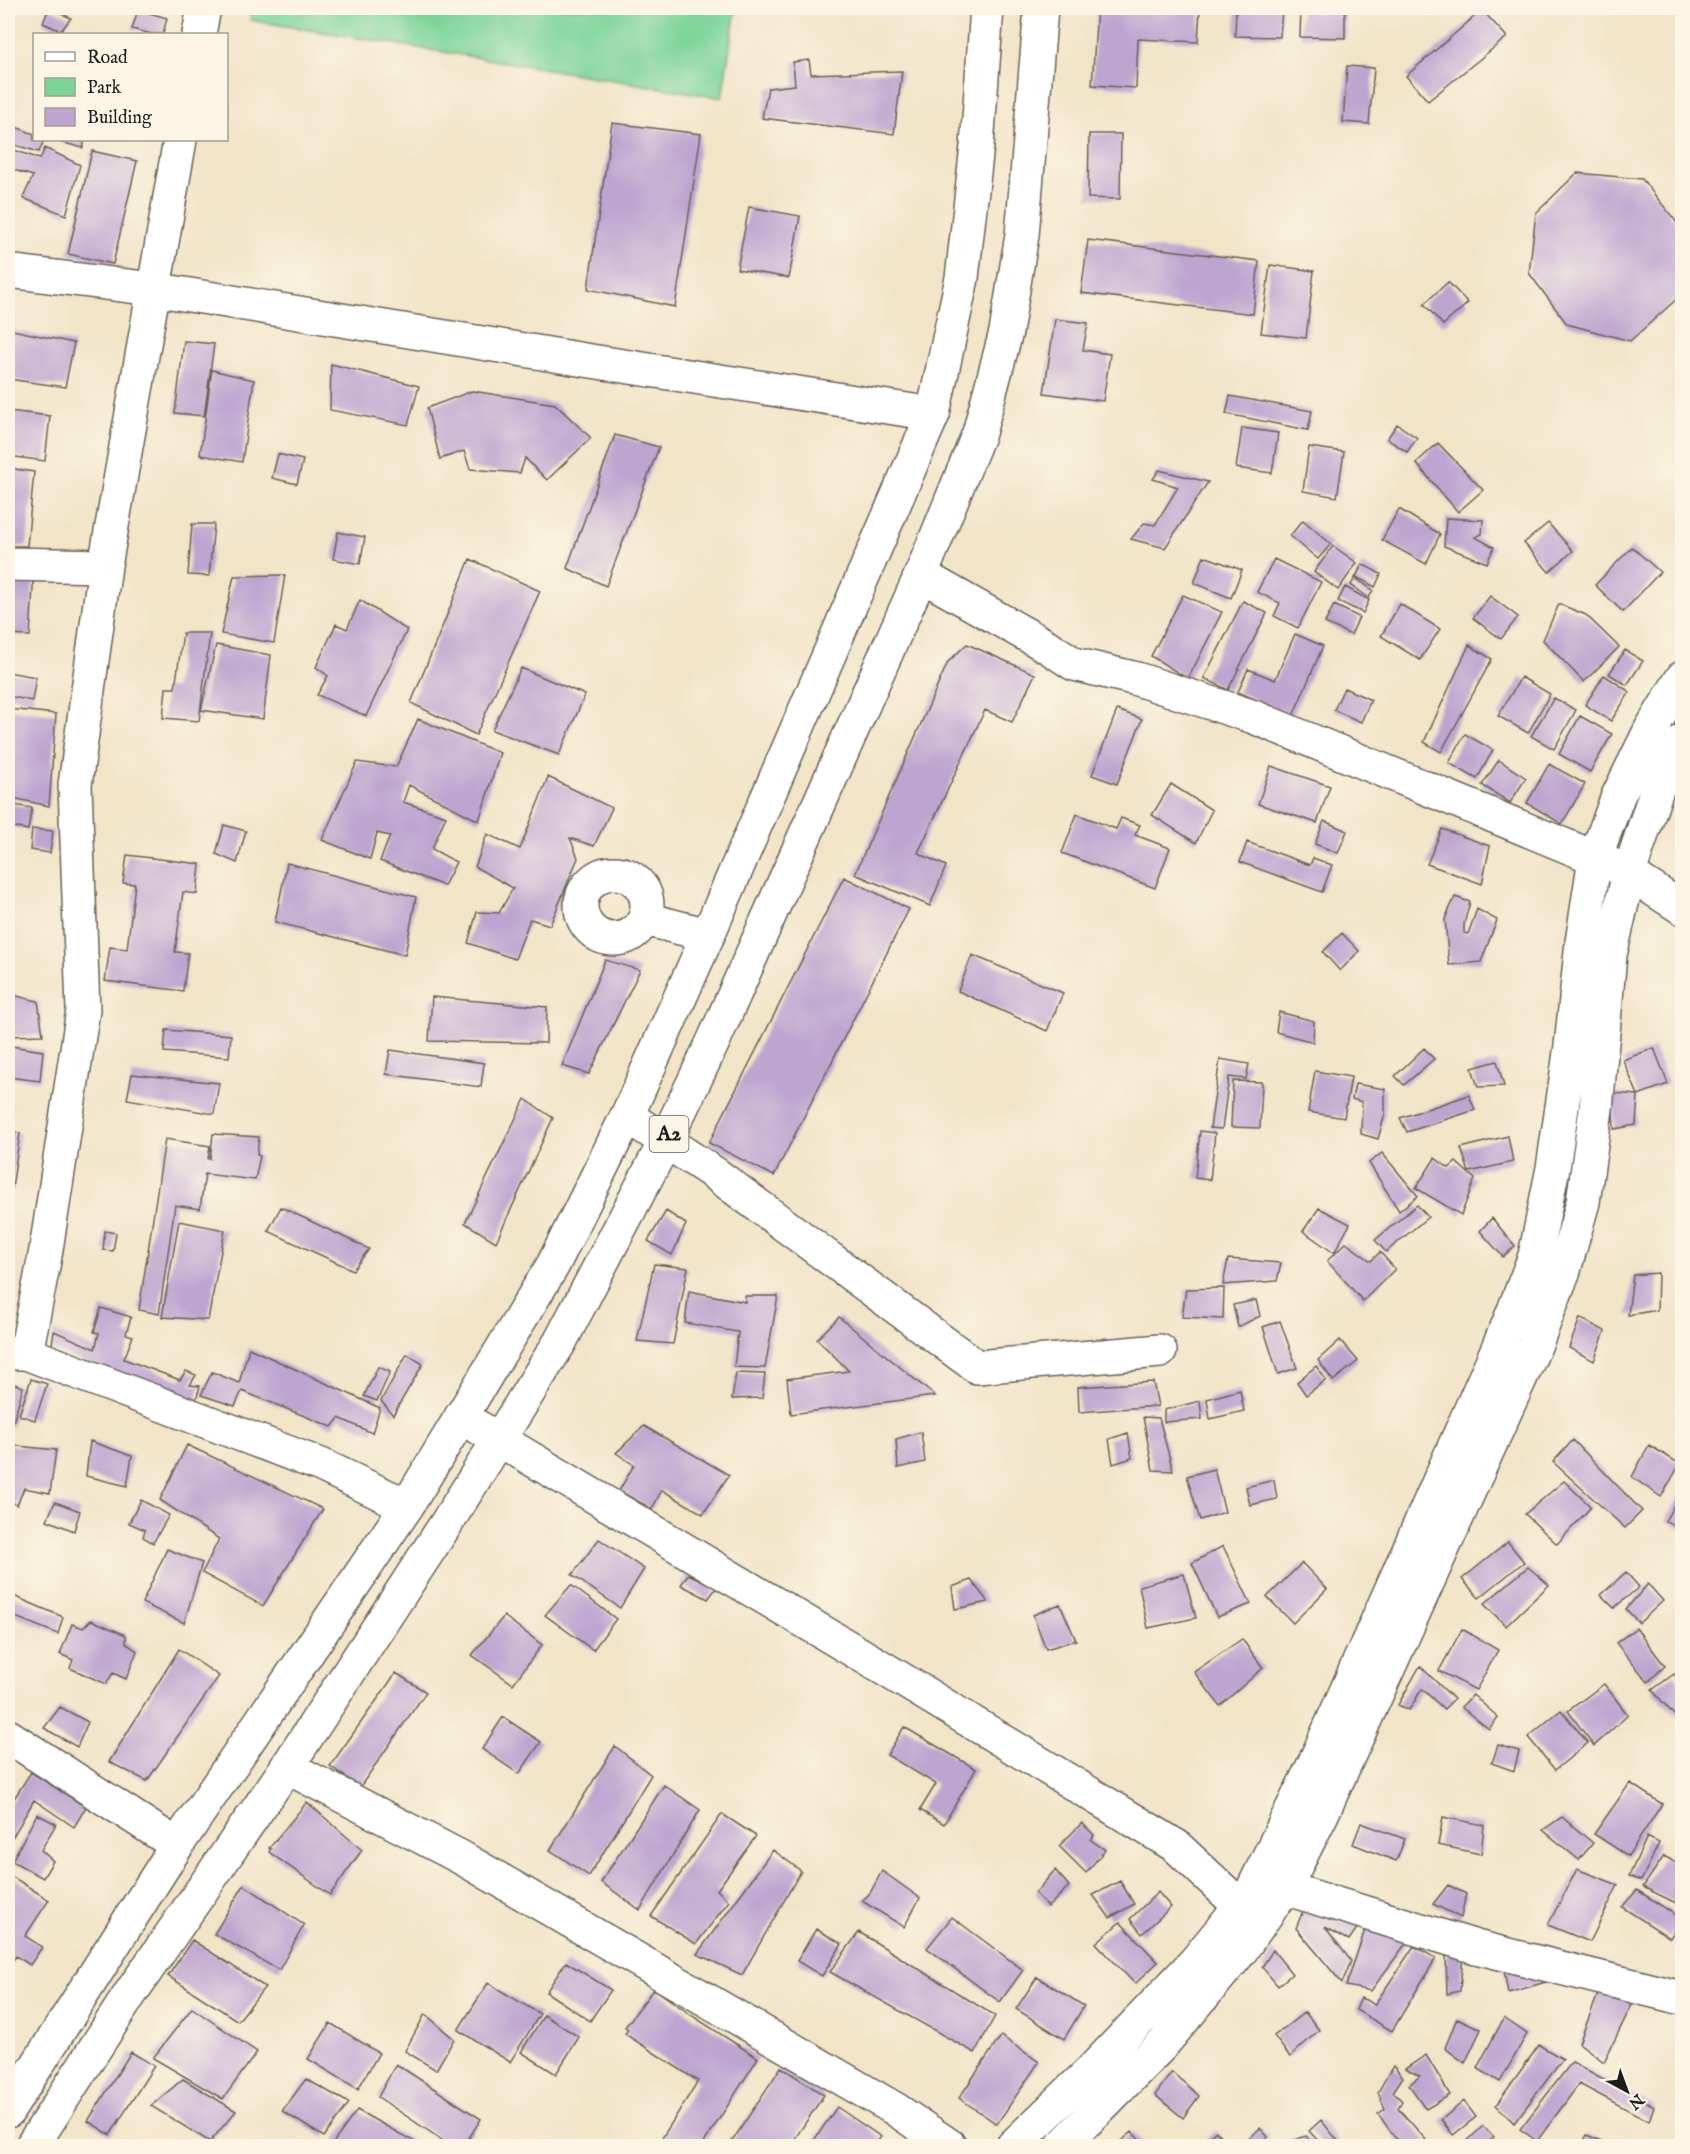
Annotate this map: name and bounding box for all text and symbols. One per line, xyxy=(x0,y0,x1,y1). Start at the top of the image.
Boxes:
legend xyxy=(33,33,228,141)
text: Road xyxy=(87,47,128,70)
text: Park xyxy=(87,77,122,100)
text: Building xyxy=(87,107,152,130)
road number: A2 xyxy=(650,1116,688,1152)
north arrow xyxy=(1597,2061,1657,2121)
text: N xyxy=(1624,2088,1648,2113)

